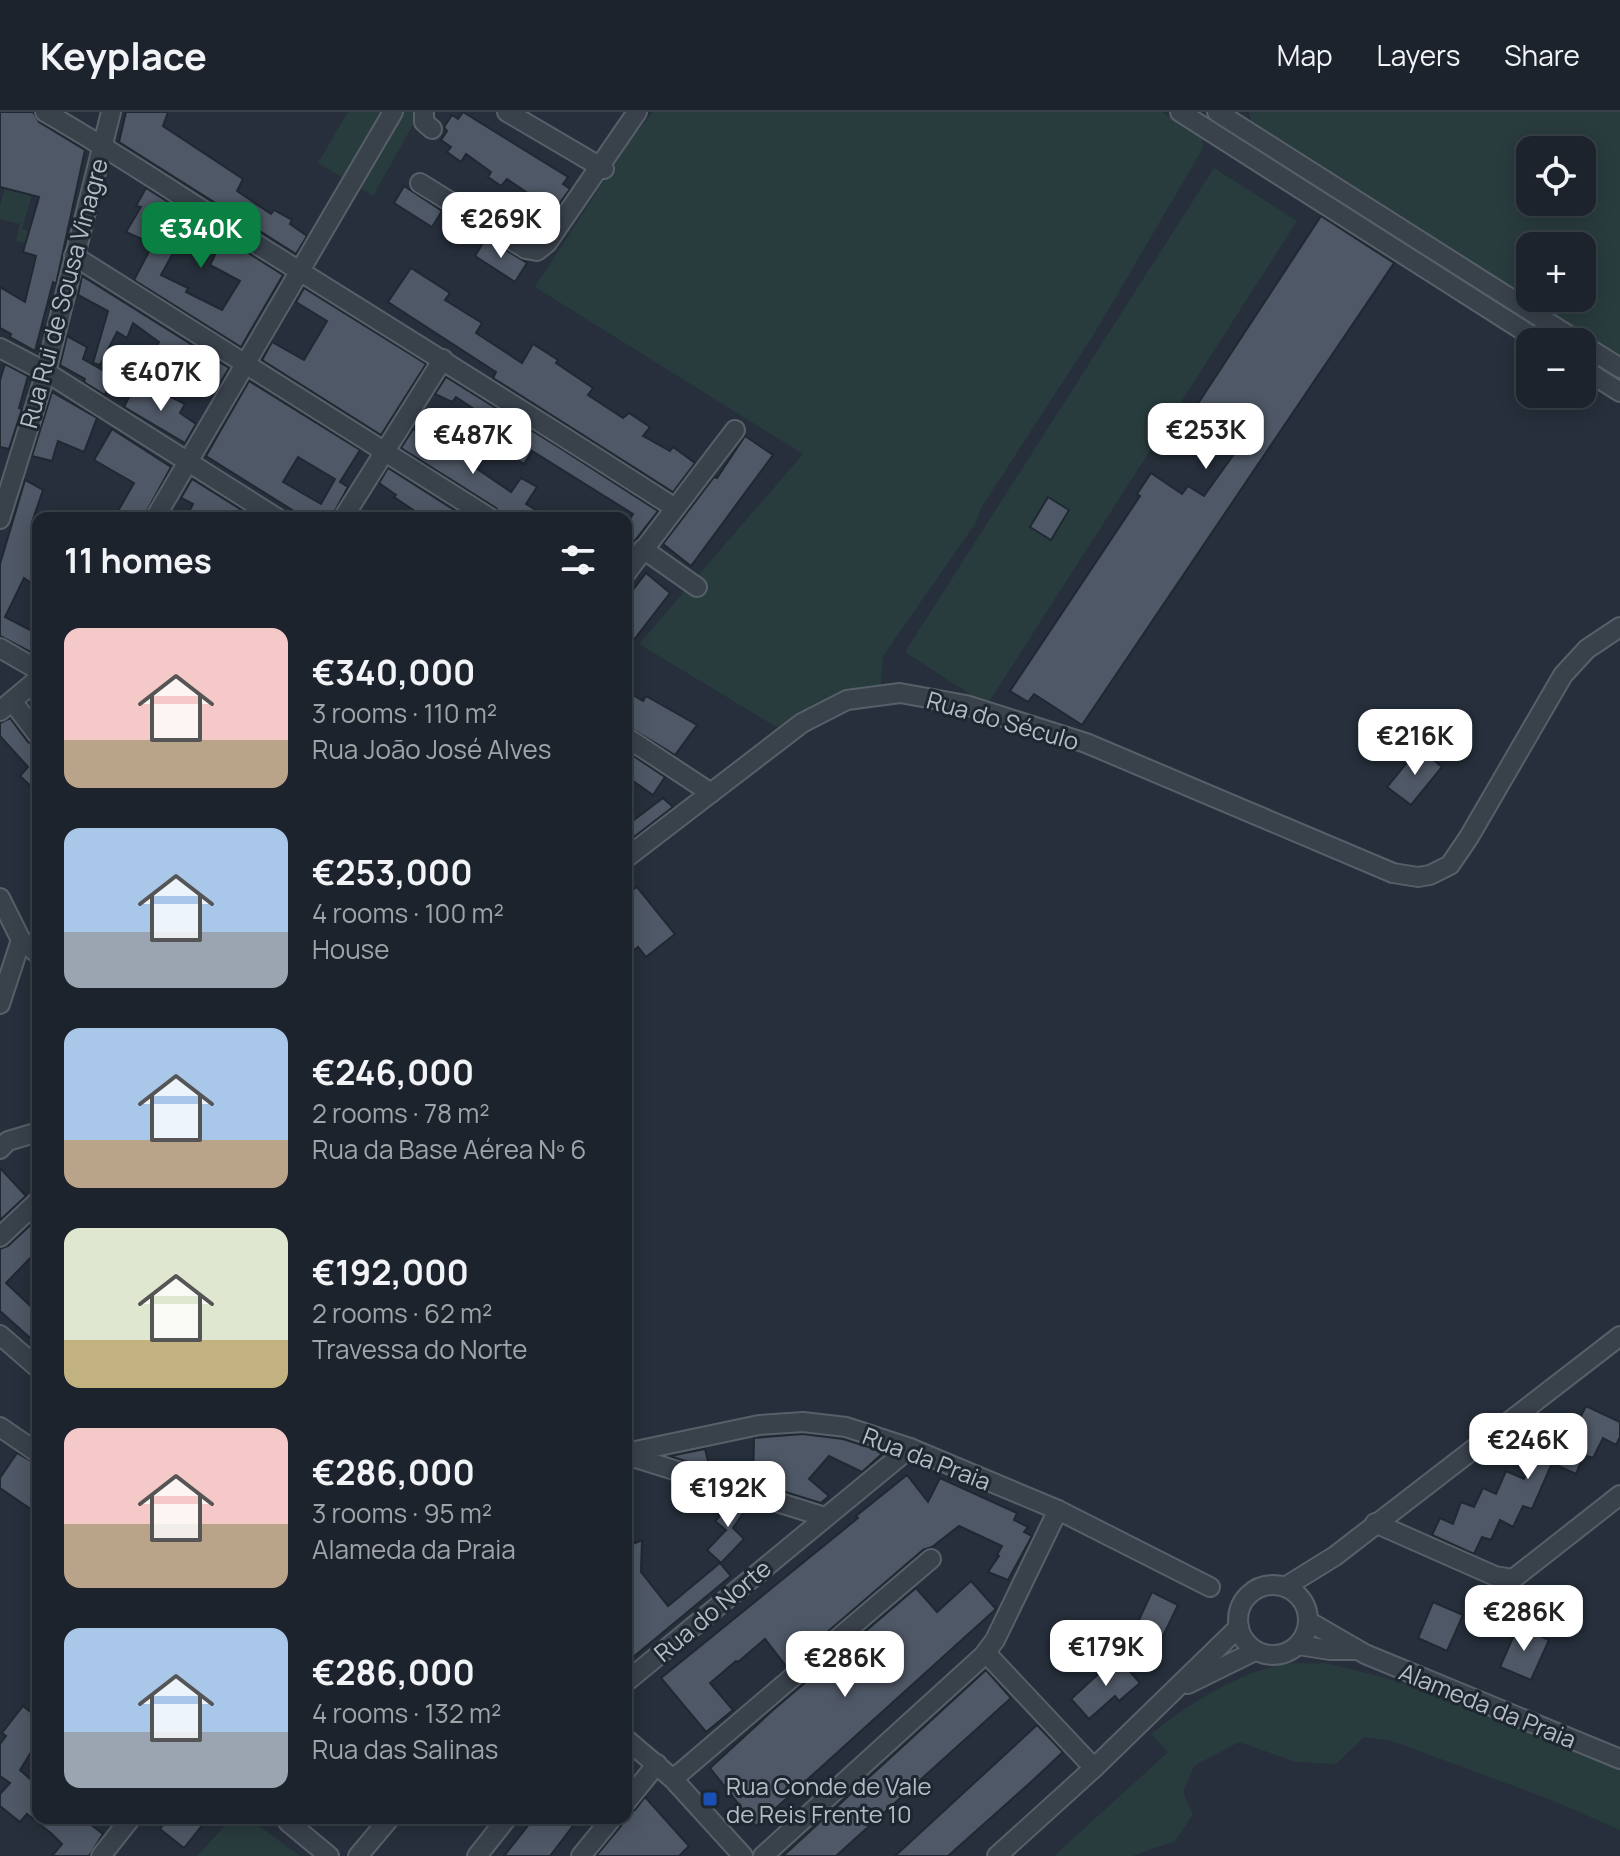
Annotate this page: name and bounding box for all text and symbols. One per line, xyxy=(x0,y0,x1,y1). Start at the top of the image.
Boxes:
text: Keyplace xyxy=(40,29,207,81)
text: Map xyxy=(1277,36,1333,74)
text: Layers xyxy=(1377,36,1460,74)
text: Share xyxy=(1504,36,1580,74)
map controls xyxy=(1516,136,1596,408)
button: locate xyxy=(1516,136,1596,216)
street label: Rua Rui de Sousa Vinagre xyxy=(11,154,115,432)
pin: €269K xyxy=(445,192,557,260)
text: €269K xyxy=(460,200,542,236)
pin: €340K xyxy=(145,202,257,270)
text: €340K xyxy=(160,210,242,246)
button: + xyxy=(1516,232,1596,312)
button: − xyxy=(1516,328,1596,408)
pin: €407K xyxy=(105,345,217,413)
text: €407K xyxy=(121,353,201,389)
pin: €253K xyxy=(1150,403,1262,471)
pin: €487K xyxy=(417,408,529,476)
text: €253K xyxy=(1166,411,1246,447)
text: €487K xyxy=(433,416,513,452)
text: 11 homes xyxy=(64,537,212,583)
icon: filters xyxy=(556,538,600,582)
text: €340,000 xyxy=(312,649,475,695)
icon: home xyxy=(128,660,224,756)
street label: Rua do Século xyxy=(923,683,1083,757)
text: 3 rooms · 110 m² xyxy=(312,695,497,731)
pin: €216K xyxy=(1359,709,1471,777)
text: €216K xyxy=(1376,717,1454,753)
text: Rua João José Alves xyxy=(312,731,551,767)
text: €253,000 xyxy=(312,849,473,895)
icon: home xyxy=(128,860,224,956)
text: 4 rooms · 100 m² xyxy=(312,895,504,931)
text: House xyxy=(312,931,389,967)
text: €246,000 xyxy=(312,1049,474,1095)
icon: home xyxy=(128,1060,224,1156)
text: 2 rooms · 78 m² xyxy=(312,1095,490,1131)
text: Rua da Base Aérea Nº 6 xyxy=(312,1131,586,1167)
text: €192,000 xyxy=(312,1249,469,1295)
icon: home xyxy=(128,1260,224,1356)
text: 2 rooms · 62 m² xyxy=(312,1295,492,1331)
text: Travessa do Norte xyxy=(312,1331,527,1367)
pin: €246K xyxy=(1472,1413,1584,1481)
street label: Rua da Praia xyxy=(858,1418,996,1498)
text: €246K xyxy=(1487,1421,1569,1457)
text: €286,000 xyxy=(312,1449,475,1495)
icon: home xyxy=(128,1460,224,1556)
pin: €192K xyxy=(672,1461,784,1529)
text: €192K xyxy=(689,1469,767,1505)
text: 3 rooms · 95 m² xyxy=(312,1495,492,1531)
text: Alameda da Praia xyxy=(312,1531,516,1567)
street label: Rua do Norte xyxy=(647,1551,777,1669)
pin: €286K xyxy=(1468,1585,1580,1653)
text: €286K xyxy=(1483,1593,1565,1629)
pin: €179K xyxy=(1050,1620,1162,1688)
text: €179K xyxy=(1068,1628,1144,1664)
pin: €286K xyxy=(789,1631,901,1699)
text: €286K xyxy=(804,1639,886,1675)
text: €286,000 xyxy=(312,1649,475,1695)
street label: Alameda da Praia xyxy=(1395,1654,1581,1756)
icon: home xyxy=(128,1660,224,1756)
text: 4 rooms · 132 m² xyxy=(312,1695,501,1731)
text: Rua das Salinas xyxy=(312,1731,498,1767)
place label: Rua Conde de Vale de Reis Frente 10 xyxy=(726,1769,932,1830)
marker: Rua Conde de Vale de Reis Frente 10 xyxy=(701,1790,719,1808)

